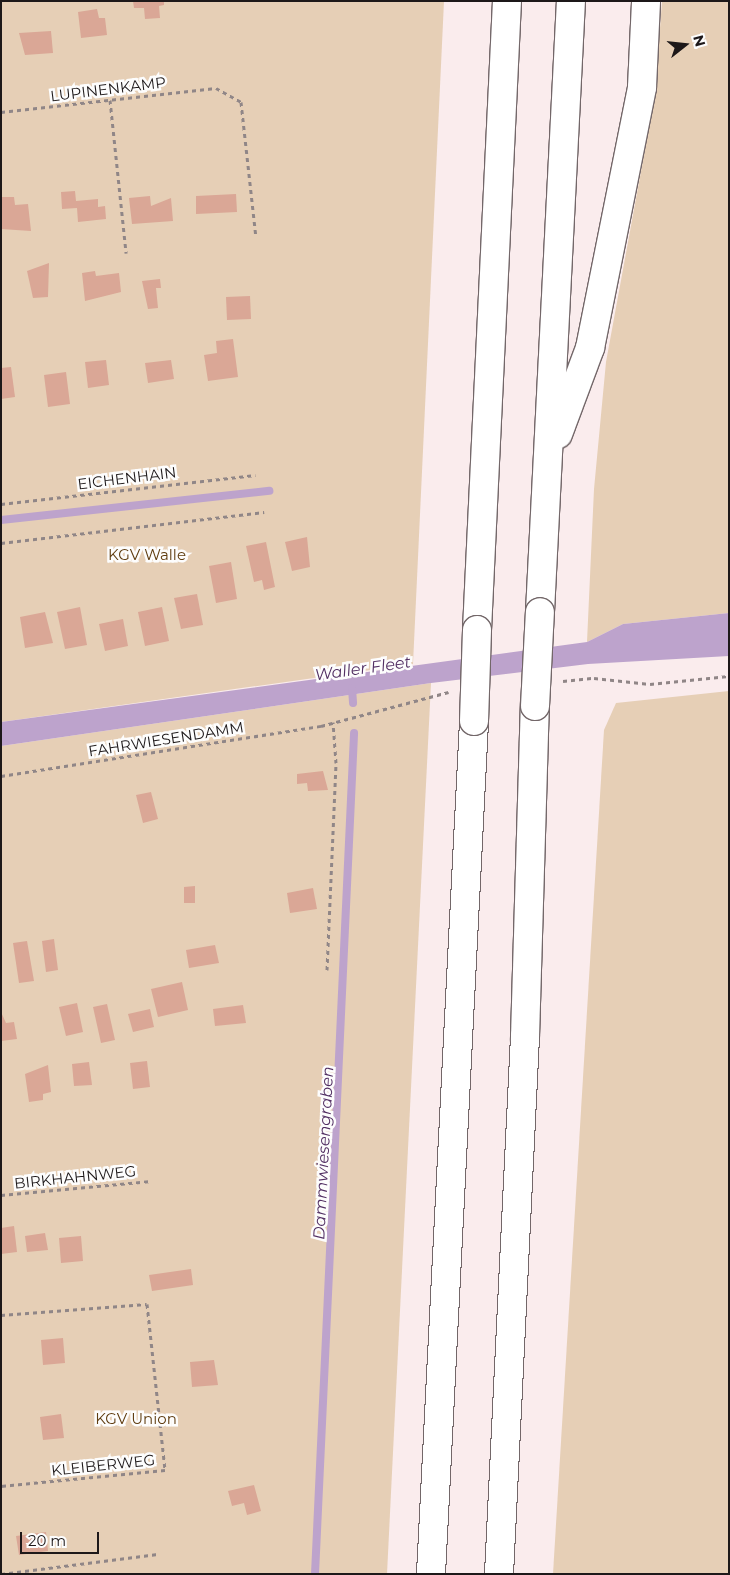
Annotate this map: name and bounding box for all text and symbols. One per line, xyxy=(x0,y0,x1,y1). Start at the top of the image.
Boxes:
north arrow xyxy=(660,20,710,70)
text: N xyxy=(689,33,710,49)
street label: LUPINENKAMP xyxy=(49,73,167,105)
street label: EICHENHAIN xyxy=(77,463,177,493)
park label: KGV Walle xyxy=(108,546,186,564)
water label: Waller Fleet xyxy=(314,653,412,685)
street label: FAHRWIESENDAMM xyxy=(87,718,245,760)
water label: Dammwiesengraben xyxy=(310,1066,338,1240)
street label: BIRKHAHNWEG xyxy=(13,1162,137,1192)
park label: KGV Union xyxy=(95,1410,177,1428)
street label: KLEIBERWEG xyxy=(50,1451,156,1479)
scale bar xyxy=(22,1522,101,1554)
text: 20 m xyxy=(28,1531,66,1550)

